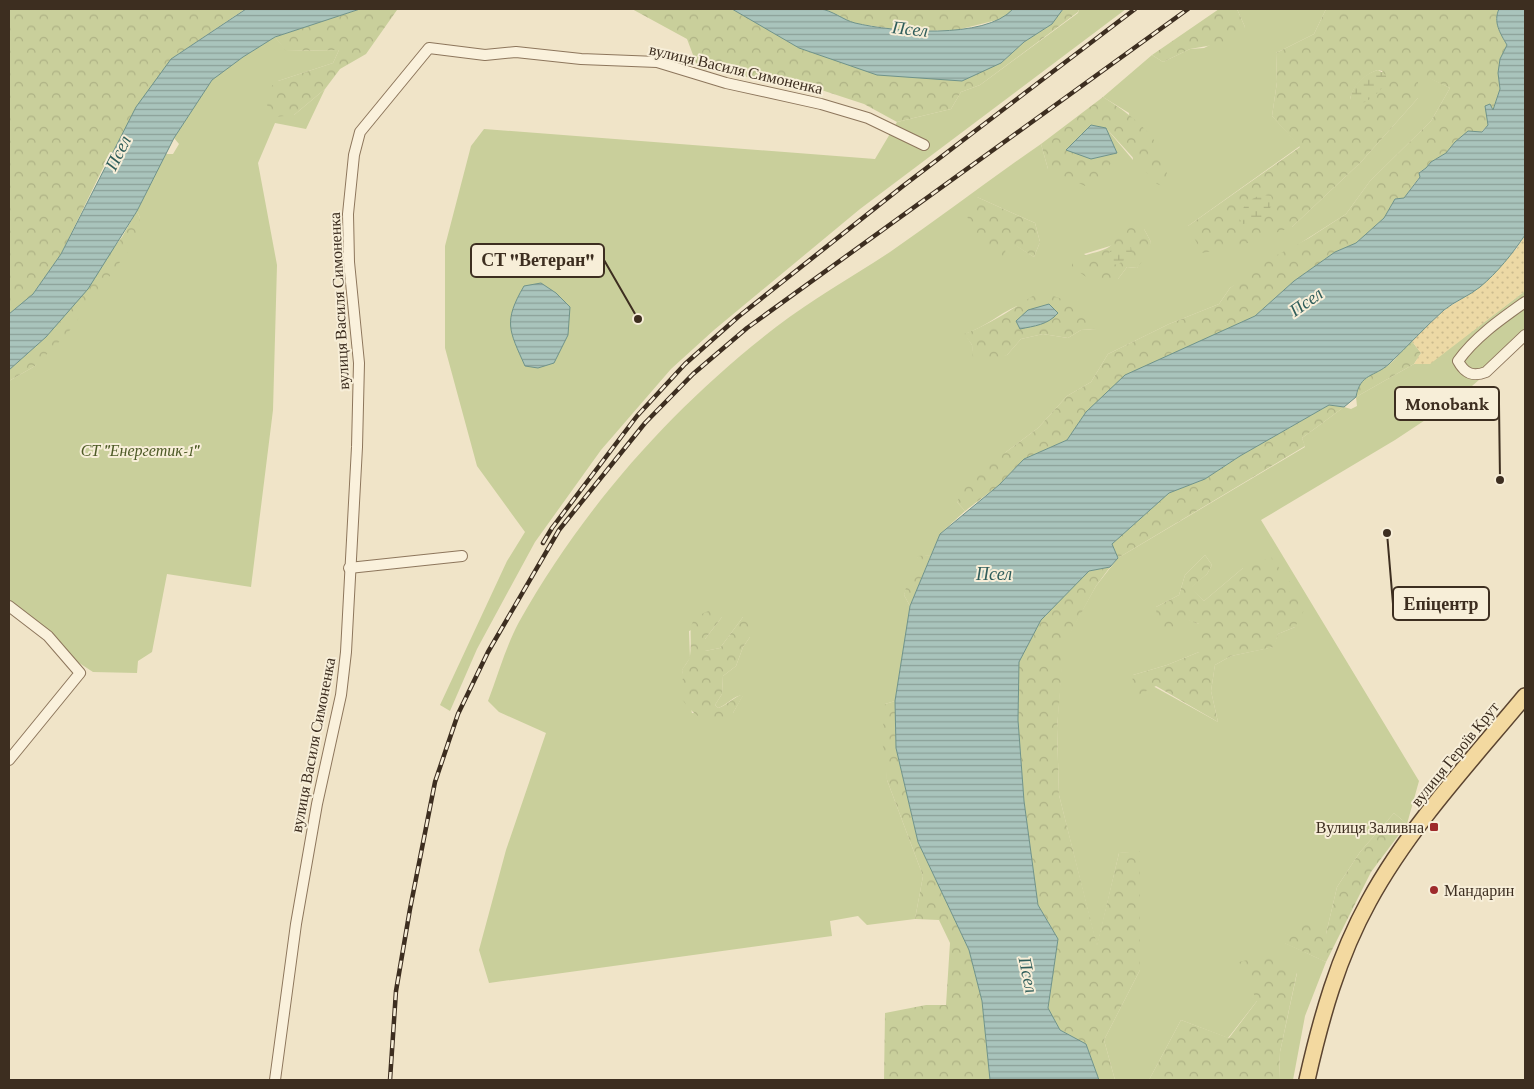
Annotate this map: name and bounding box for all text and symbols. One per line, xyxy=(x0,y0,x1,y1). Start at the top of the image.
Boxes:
water label: Псел xyxy=(890,17,929,41)
street label: вулиця Василя Симоненка xyxy=(647,41,825,98)
water label: Псел xyxy=(100,132,135,175)
street label: вулиця Василя Симоненка xyxy=(326,212,353,390)
callout: СТ "Ветеран" xyxy=(471,244,604,277)
text: СТ "Ветеран" xyxy=(481,250,595,270)
water label: Псел xyxy=(1285,283,1327,321)
callout: Monobank xyxy=(1395,387,1499,420)
text: Monobank xyxy=(1405,394,1489,414)
park label: СТ "Енергетик-1" xyxy=(81,442,201,460)
water label: Псел xyxy=(975,564,1012,584)
callout: Епіцентр xyxy=(1393,587,1489,620)
text: Епіцентр xyxy=(1403,594,1479,614)
street label: вулиця Василя Симоненка xyxy=(288,656,339,834)
street label: вулиця Героїв Крут xyxy=(1408,698,1503,810)
place label: Вулиця Заливна xyxy=(1316,819,1424,837)
marker: Вулиця Заливна xyxy=(1428,821,1440,833)
place label: Мандарин xyxy=(1444,882,1515,900)
marker: Мандарин xyxy=(1428,884,1440,896)
water label: Псел xyxy=(1014,954,1042,995)

